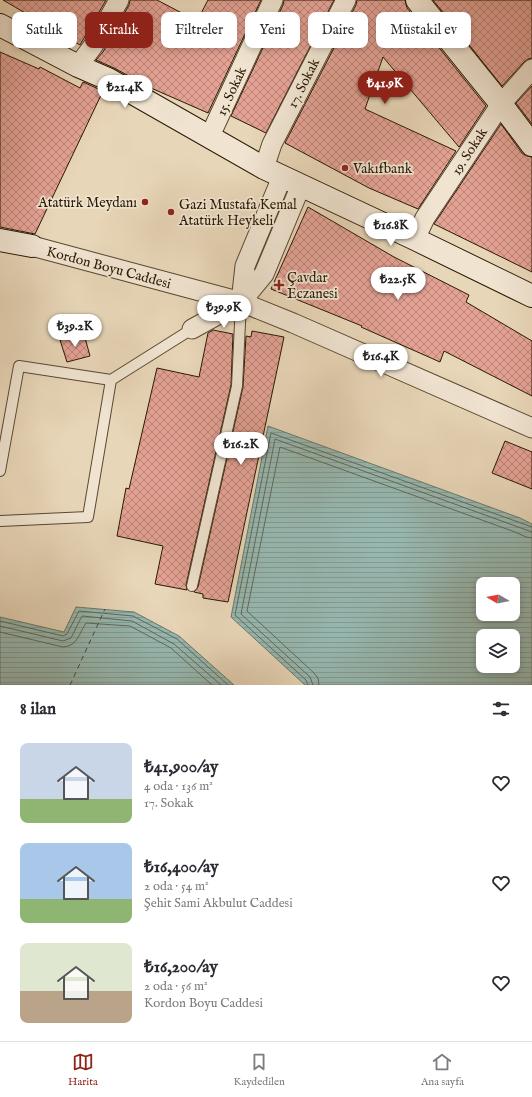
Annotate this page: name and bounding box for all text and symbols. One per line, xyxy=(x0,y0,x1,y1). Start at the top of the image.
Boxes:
chip: Satılık xyxy=(12,12,77,48)
chip: Kiralık xyxy=(85,12,153,48)
chip: Filtreler xyxy=(161,12,237,48)
chip: Yeni xyxy=(245,12,300,48)
chip: Daire xyxy=(308,12,368,48)
chip: Müstakil ev xyxy=(376,12,471,48)
street label: 17. Sokak xyxy=(284,55,324,111)
street label: 15. Sokak xyxy=(213,64,251,119)
pin: ₺41.9K xyxy=(352,71,418,105)
pin: ₺21.4K xyxy=(92,75,158,109)
text: ₺41.9K xyxy=(367,75,403,92)
text: ₺21.4K xyxy=(106,79,144,96)
street label: 19. Sokak xyxy=(448,124,492,179)
place label: Vakıfbank xyxy=(352,160,413,178)
marker: Vakıfbank xyxy=(340,163,350,173)
place label: Atatürk Meydanı xyxy=(37,194,137,212)
place label: Gazi Mustafa Kemal Atatürk Heykeli xyxy=(178,196,297,230)
marker: Atatürk Meydanı xyxy=(140,197,150,207)
marker: Gazi Mustafa Kemal Atatürk Heykeli xyxy=(166,207,176,217)
pin: ₺16.8K xyxy=(358,213,424,247)
text: ₺16.8K xyxy=(373,217,409,234)
street label: Kordon Boyu Caddesi xyxy=(45,243,173,293)
pin: ₺22.5K xyxy=(365,267,431,301)
place label: Çavdar Eczanesi xyxy=(287,269,338,303)
text: ₺22.5K xyxy=(380,271,416,288)
marker: Çavdar Eczanesi xyxy=(274,280,284,290)
pin: ₺39.9K xyxy=(191,295,257,329)
text: ₺39.9K xyxy=(206,299,242,316)
pin: ₺39.2K xyxy=(42,314,108,348)
text: ₺39.2K xyxy=(57,318,93,335)
pin: ₺16.4K xyxy=(348,344,414,378)
text: ₺16.4K xyxy=(363,348,399,365)
pin: ₺16.2K xyxy=(208,432,274,466)
text: ₺16.2K xyxy=(223,436,259,453)
north arrow xyxy=(476,577,520,621)
map controls xyxy=(476,577,520,673)
button: layers xyxy=(476,629,520,673)
icon: filters xyxy=(490,698,512,720)
text: 8 ilan xyxy=(20,699,56,720)
text: ₺41,900/ay xyxy=(144,757,218,778)
icon: home xyxy=(52,759,100,807)
icon: heart xyxy=(490,772,512,794)
text: 4 oda · 136 m² xyxy=(144,778,213,795)
text: 17. Sokak xyxy=(144,795,194,812)
text: ₺16,400/ay xyxy=(144,857,219,878)
icon: home xyxy=(52,859,100,907)
icon: heart xyxy=(490,872,512,894)
text: 2 oda · 54 m² xyxy=(144,878,209,895)
text: Şehit Sami Akbulut Caddesi xyxy=(144,895,293,912)
text: ₺16,200/ay xyxy=(144,957,218,978)
icon: home xyxy=(52,959,100,1007)
icon: heart xyxy=(490,972,512,994)
text: 2 oda · 56 m² xyxy=(144,978,208,995)
text: Kordon Boyu Caddesi xyxy=(144,995,263,1012)
tab: Harita xyxy=(68,1051,98,1089)
tab: Kaydedilen xyxy=(234,1051,285,1089)
tab: Ana sayfa xyxy=(421,1051,464,1089)

